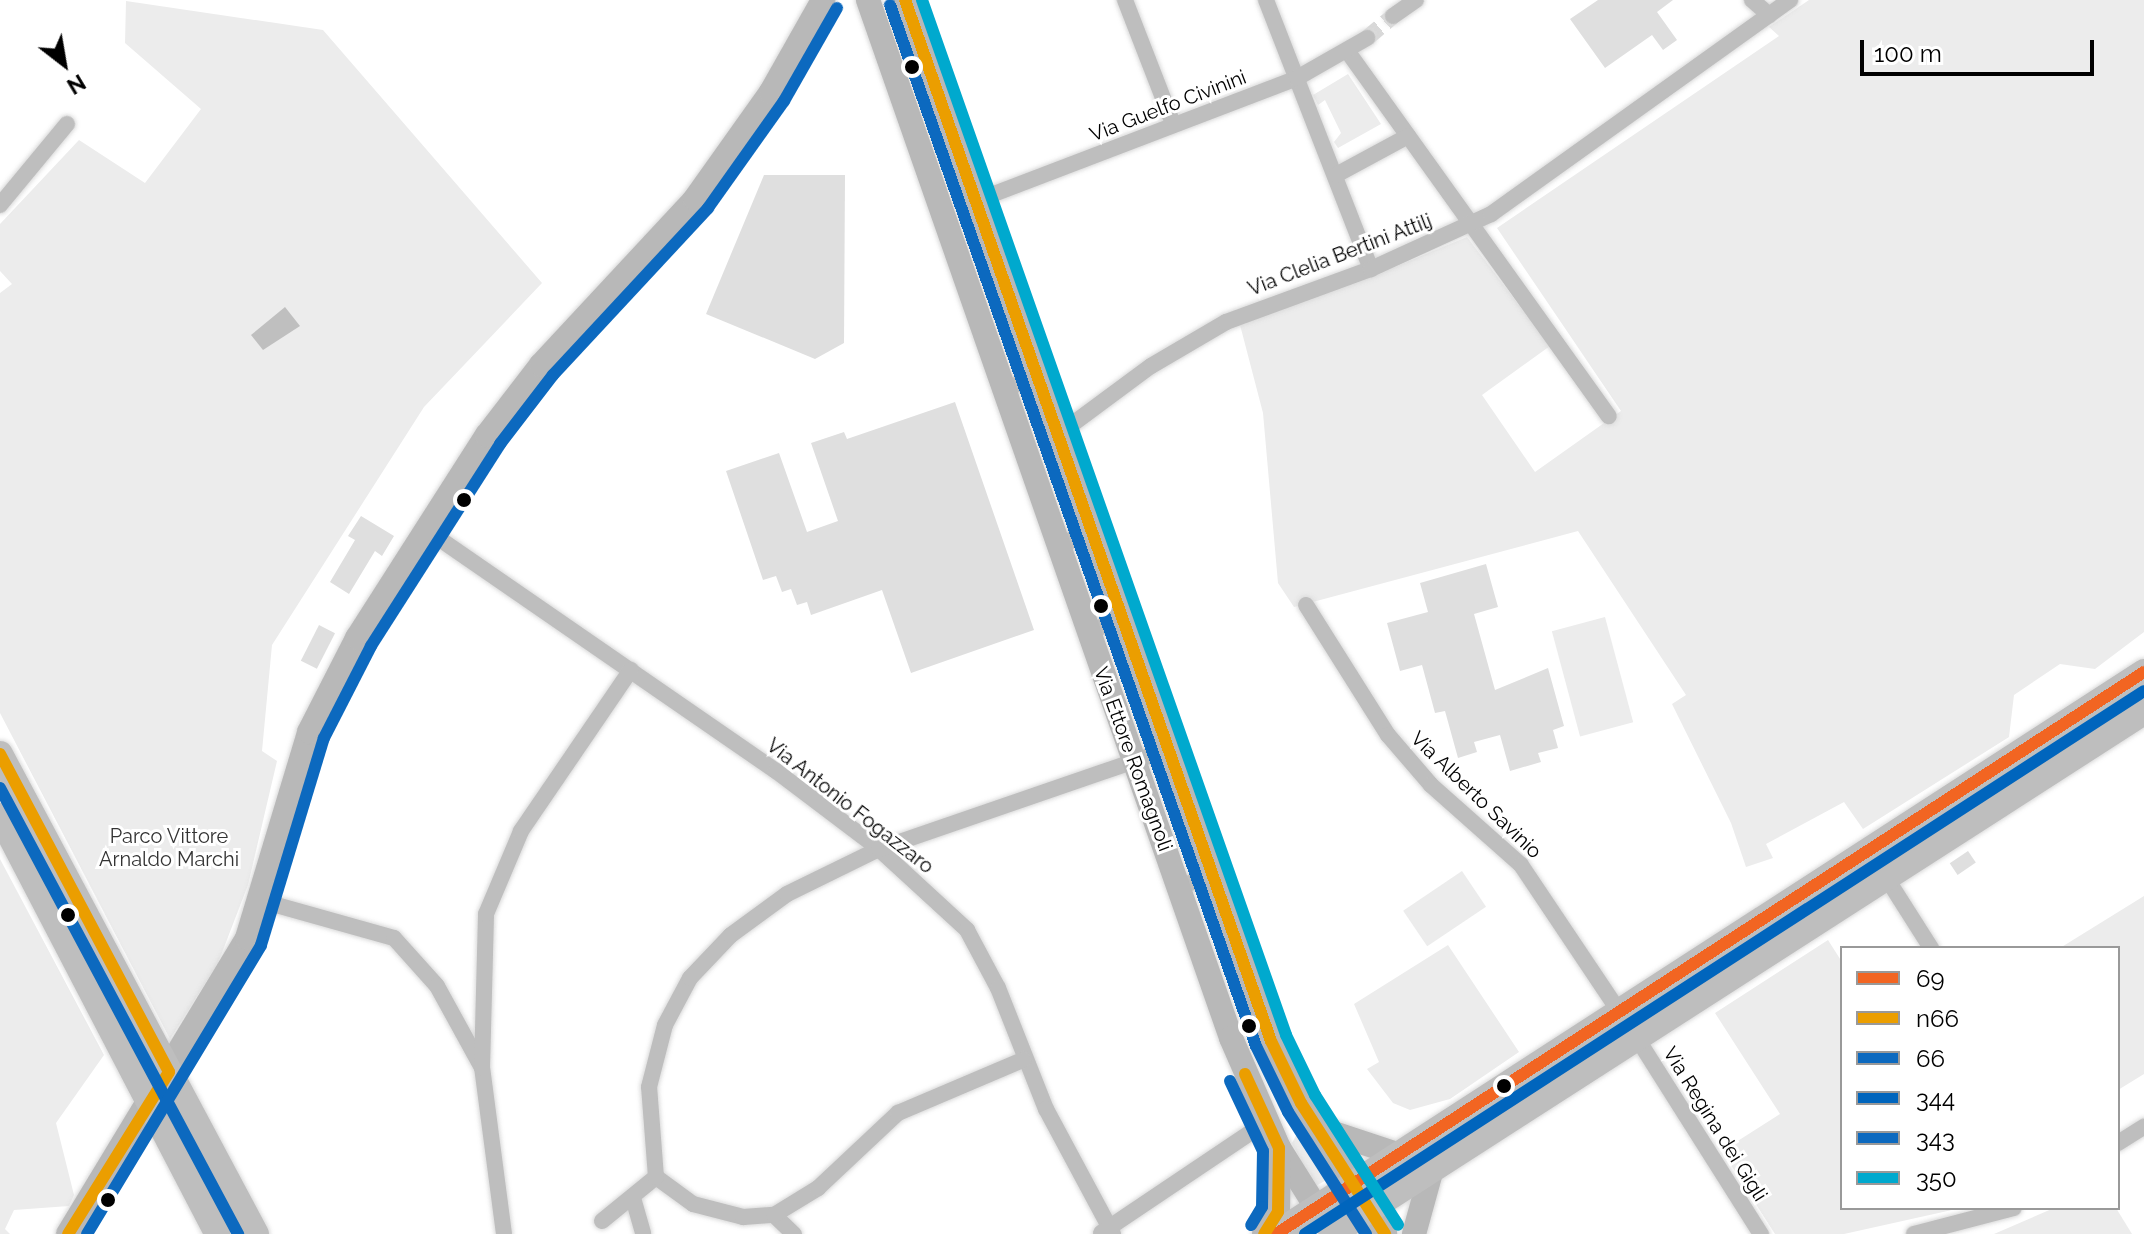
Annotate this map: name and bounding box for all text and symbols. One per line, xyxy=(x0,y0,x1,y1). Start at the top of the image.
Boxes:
north arrow xyxy=(24,24,104,104)
scale bar xyxy=(1864,24,2098,74)
text: 100 m xyxy=(1874,39,1942,68)
unlabelled marker xyxy=(904,59,920,75)
street label: Via Guelfo Civinini xyxy=(1086,65,1250,147)
text: N xyxy=(62,69,90,100)
street label: Via Clelia Bertini Attilj xyxy=(1244,209,1436,301)
unlabelled marker xyxy=(456,492,472,508)
unlabelled marker xyxy=(1093,598,1109,614)
street label: Via Ettore Romagnoli xyxy=(1089,664,1177,854)
street label: Via Alberto Savinio xyxy=(1405,726,1547,864)
street label: Via Antonio Fogazzaro xyxy=(761,733,939,879)
park label: Parco Vittore Arnaldo Marchi xyxy=(99,824,239,871)
unlabelled marker xyxy=(60,907,76,923)
legend xyxy=(1840,946,2120,1210)
text: 69 xyxy=(1916,964,1945,993)
text: n66 xyxy=(1916,1004,1959,1033)
unlabelled marker xyxy=(1241,1018,1257,1034)
street label: Via Regina dei Gigli xyxy=(1658,1042,1772,1206)
text: 66 xyxy=(1916,1044,1945,1073)
unlabelled marker xyxy=(1496,1078,1512,1094)
text: 344 xyxy=(1916,1084,1955,1113)
text: 343 xyxy=(1916,1124,1955,1153)
text: 350 xyxy=(1916,1164,1957,1193)
unlabelled marker xyxy=(100,1192,116,1208)

